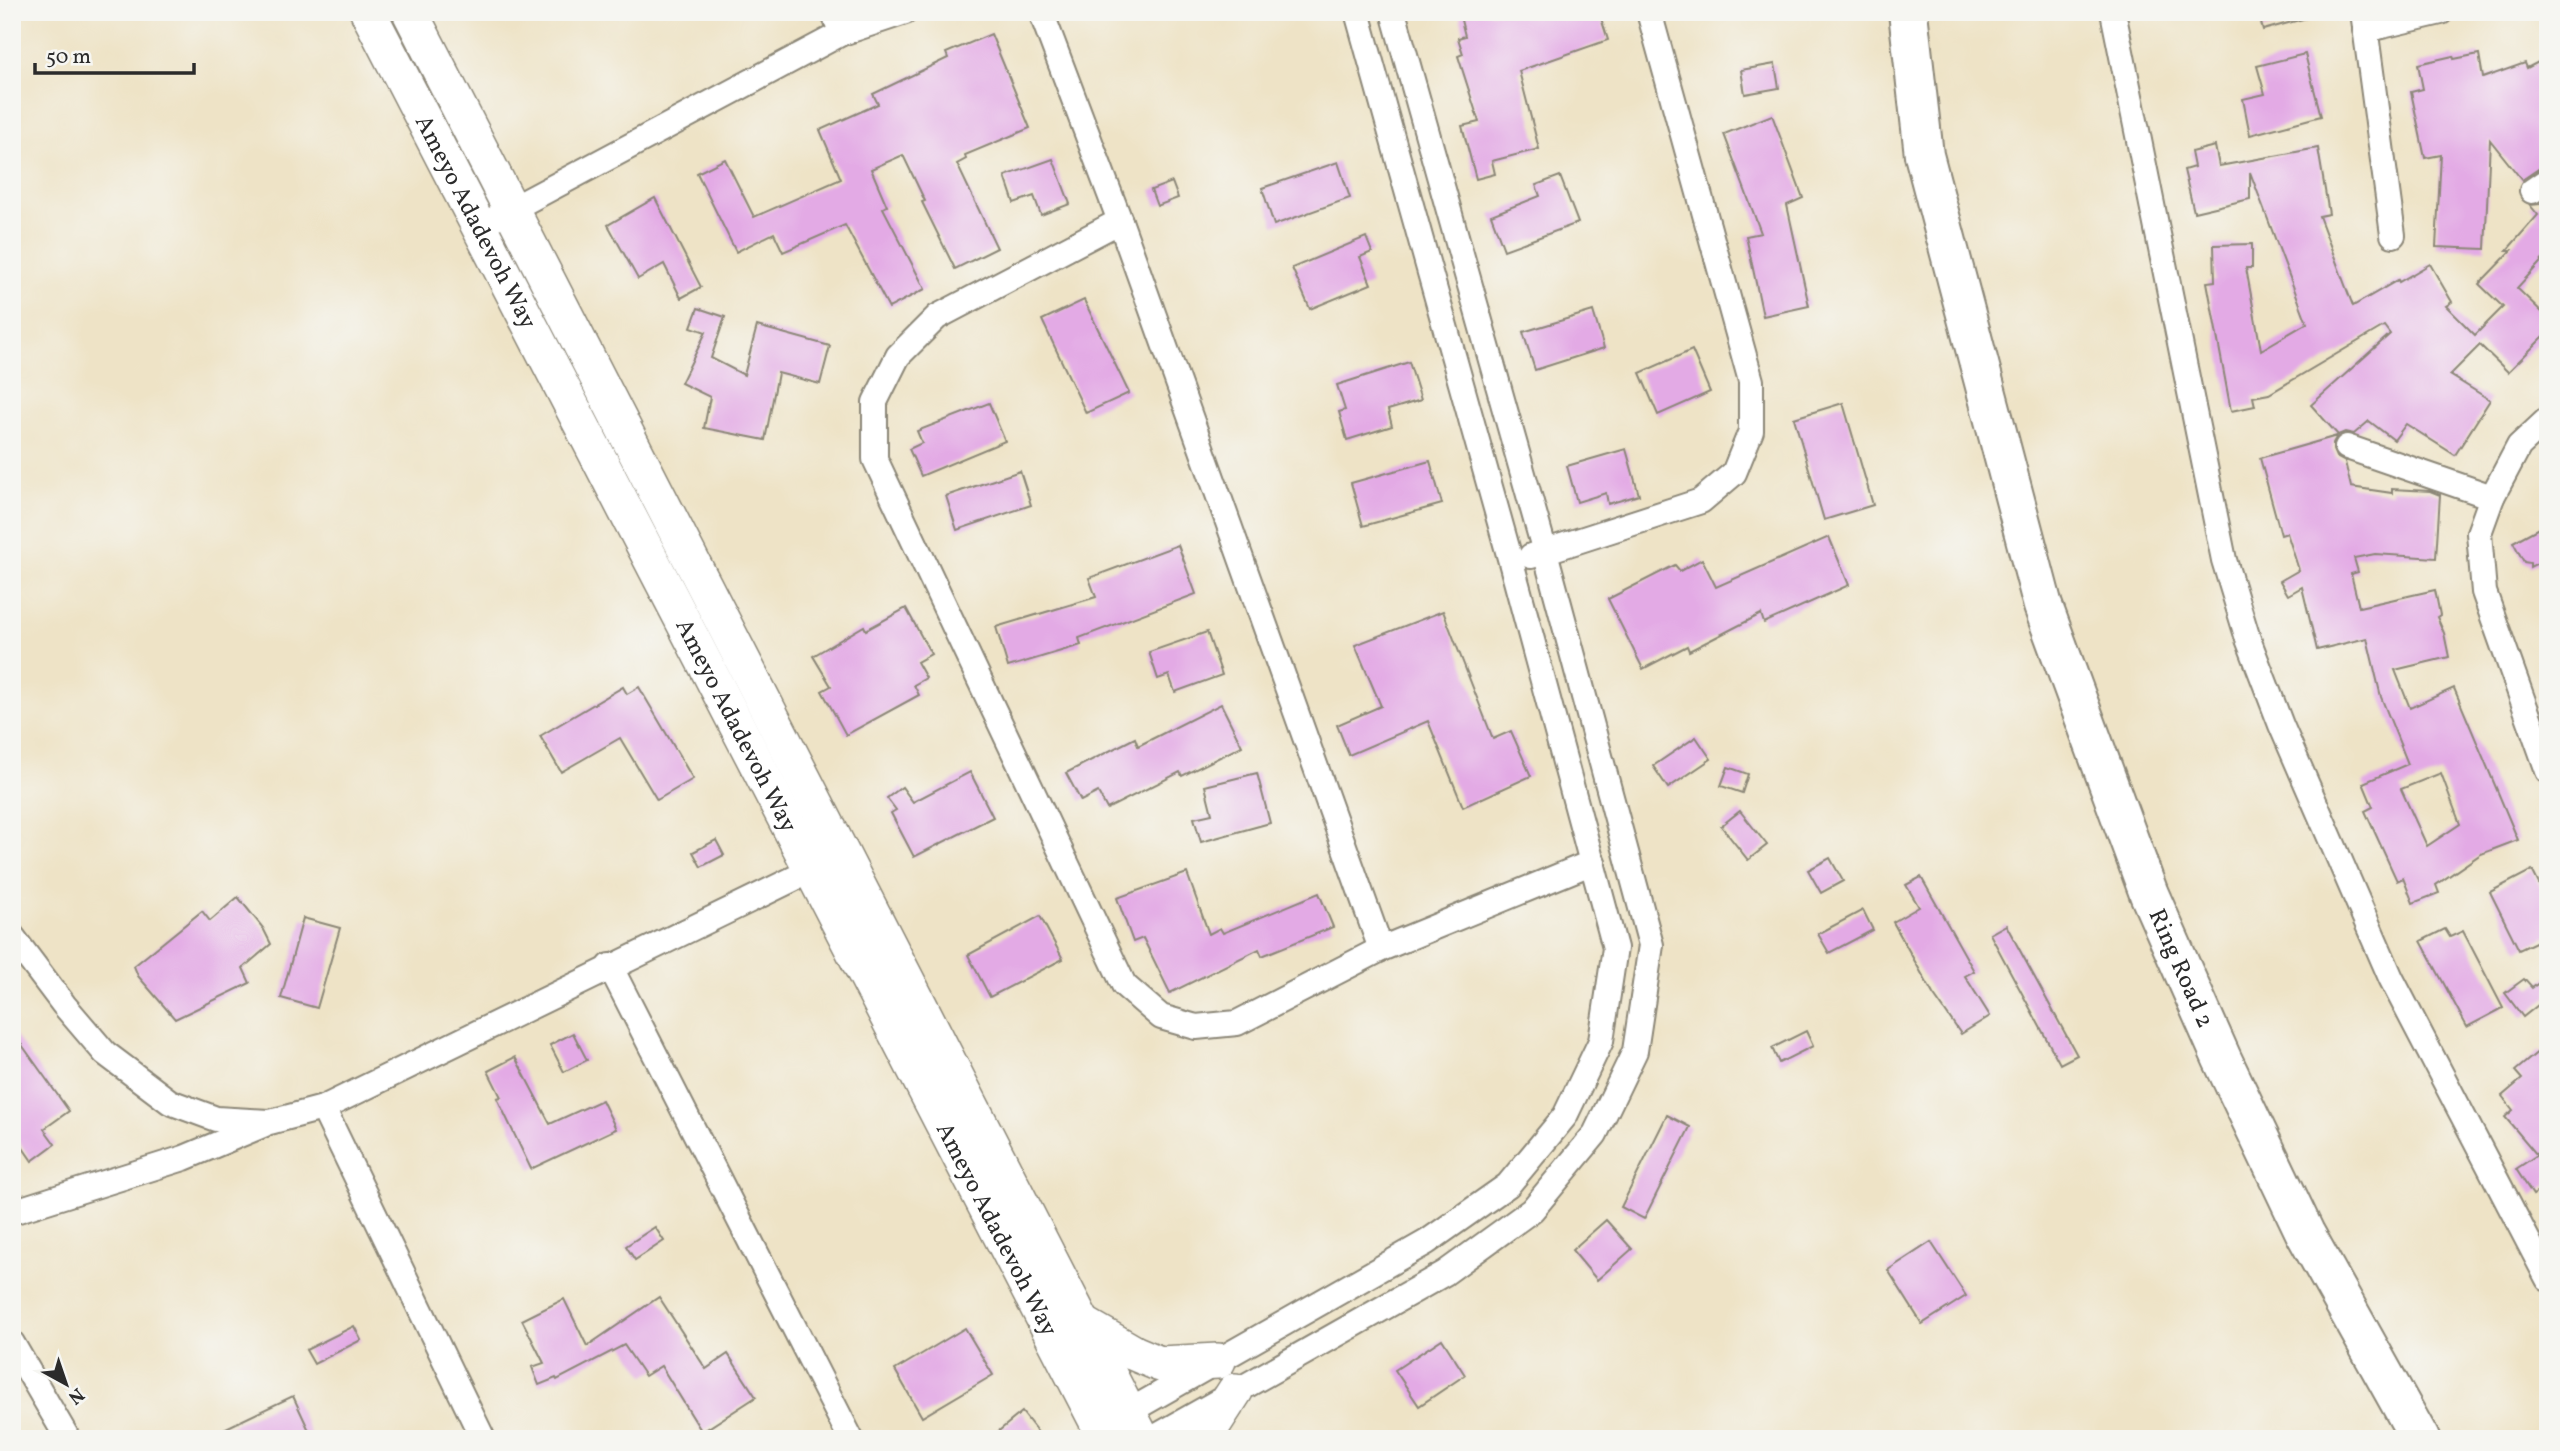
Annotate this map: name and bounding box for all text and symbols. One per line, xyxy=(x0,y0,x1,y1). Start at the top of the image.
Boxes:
scale bar xyxy=(35,32,194,76)
text: 50 m xyxy=(46,43,91,72)
street label: Ameyo Adadevoh Way xyxy=(405,110,544,335)
street label: Ameyo Adadevoh Way xyxy=(666,613,804,839)
street label: Ring Road 2 xyxy=(2139,904,2221,1034)
street label: Ameyo Adadevoh Way xyxy=(926,1117,1065,1343)
north arrow xyxy=(32,1350,102,1420)
text: N xyxy=(62,1381,89,1410)

